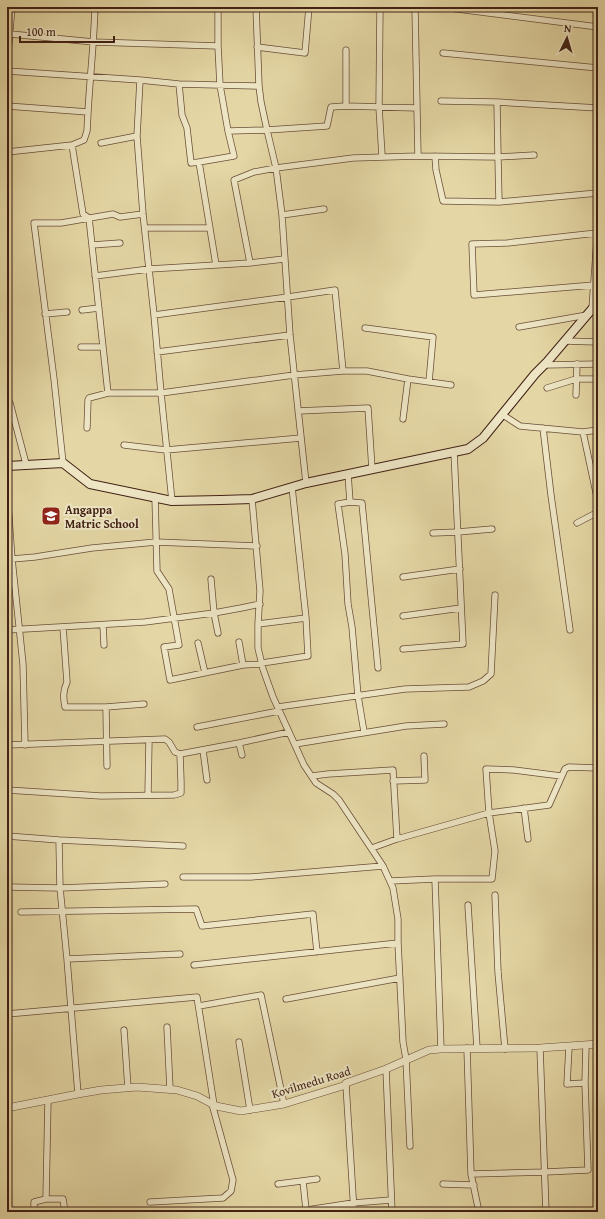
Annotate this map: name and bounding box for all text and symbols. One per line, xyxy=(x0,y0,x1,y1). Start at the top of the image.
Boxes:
scale bar xyxy=(20,18,114,44)
north arrow xyxy=(547,18,587,58)
text: N xyxy=(564,20,573,36)
text: 100 m xyxy=(26,23,56,40)
place label: Angappa Matric School xyxy=(65,501,139,532)
school or university icon: Angappa Matric School xyxy=(40,505,62,527)
street label: Kovilmedu Road xyxy=(269,1062,353,1102)

